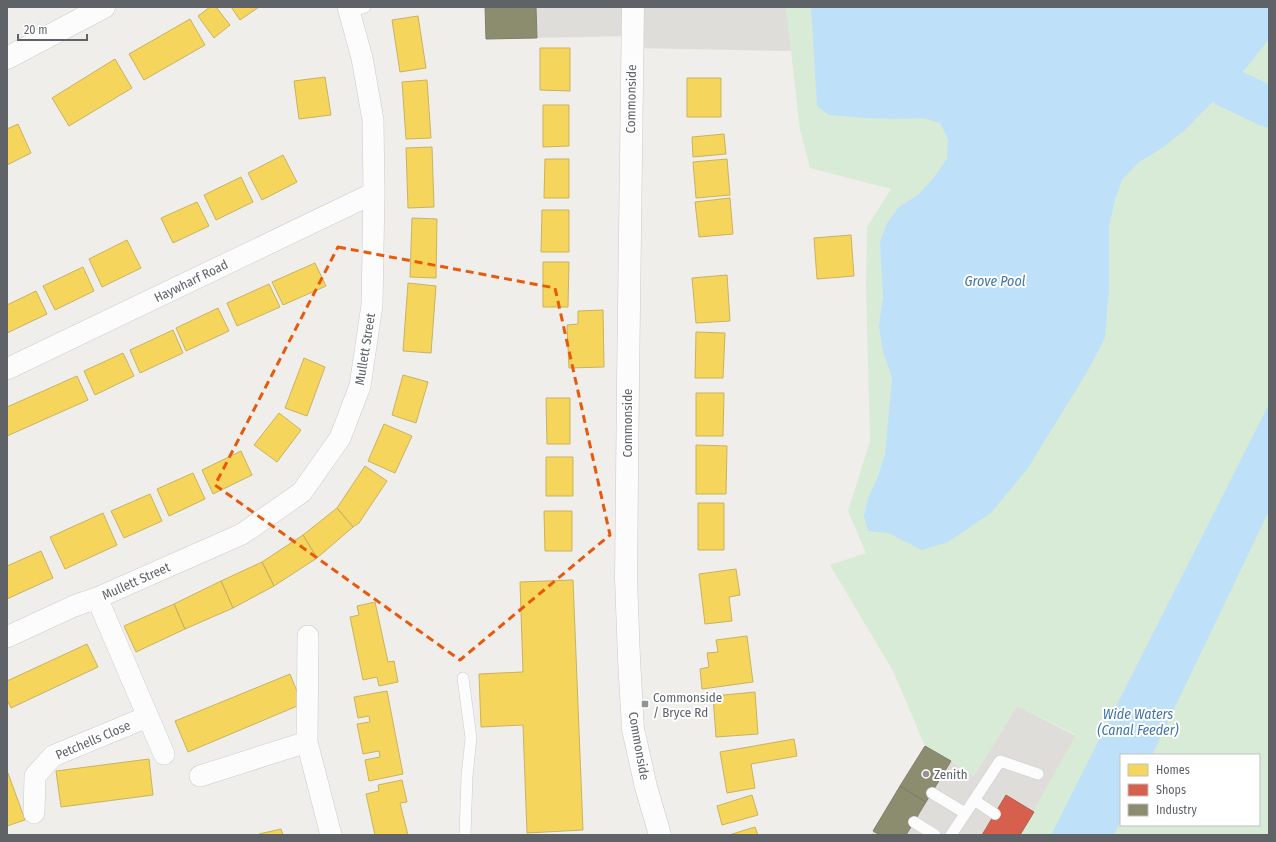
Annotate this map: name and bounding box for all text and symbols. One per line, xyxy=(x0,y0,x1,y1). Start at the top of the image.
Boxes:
scale bar xyxy=(18,16,87,42)
text: 20 m xyxy=(24,23,48,37)
street label: Commonside xyxy=(623,64,639,134)
street label: Haywharf Road xyxy=(152,257,230,305)
water label: Grove Pool xyxy=(965,273,1026,290)
street label: Mullett Street xyxy=(352,311,378,386)
street label: Commonside xyxy=(620,388,635,458)
street label: Mullett Street xyxy=(100,559,173,603)
place label: Commonside / Bryce Rd xyxy=(653,690,722,720)
marker: Commonside / Bryce Rd xyxy=(640,699,650,709)
water label: Wide Waters (Canal Feeder) xyxy=(1097,706,1179,739)
street label: Commonside xyxy=(626,711,652,781)
street label: Petchells Close xyxy=(53,717,133,763)
legend xyxy=(1120,754,1260,826)
text: Homes xyxy=(1156,763,1190,777)
place label: Zenith xyxy=(934,767,968,782)
marker: Zenith xyxy=(921,769,931,779)
text: Shops xyxy=(1156,783,1186,797)
text: Industry xyxy=(1156,803,1197,817)

